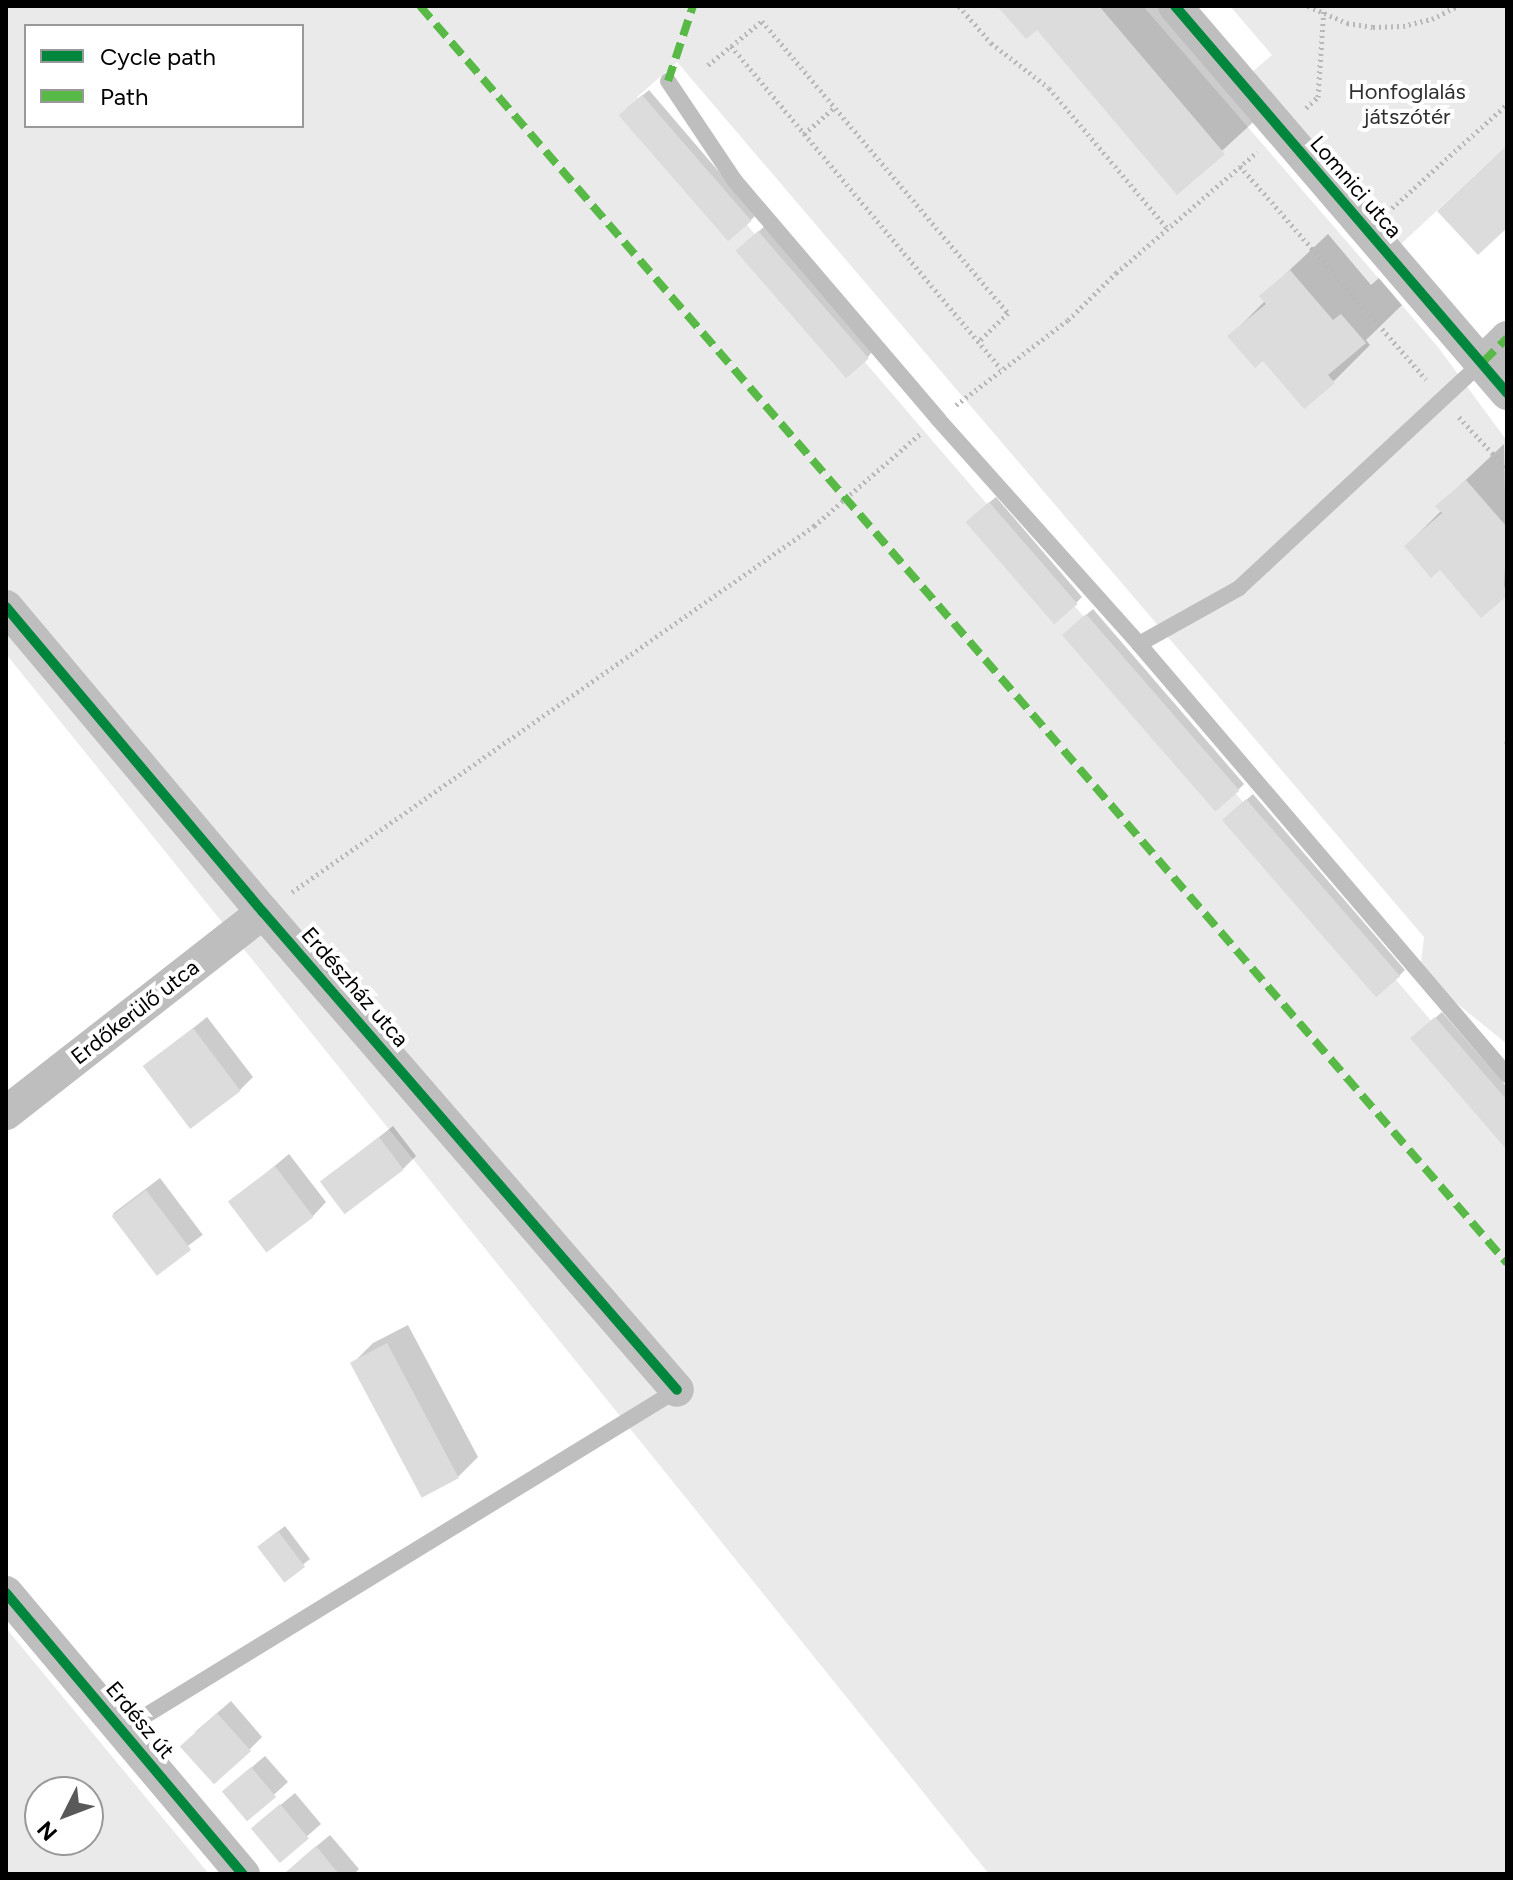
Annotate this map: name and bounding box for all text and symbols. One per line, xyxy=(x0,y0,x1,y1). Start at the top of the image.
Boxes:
legend xyxy=(24,24,304,128)
text: Cycle path xyxy=(100,42,216,71)
park label: Honfoglalás játszótér xyxy=(1348,78,1466,130)
text: Path xyxy=(100,82,148,111)
street label: Lomnici utca xyxy=(1305,131,1407,243)
street label: Erdészház utca xyxy=(296,922,414,1052)
street label: Erdőkerülő utca xyxy=(66,954,204,1070)
street label: Erdész út xyxy=(100,1676,180,1764)
north arrow xyxy=(24,1776,104,1856)
text: N xyxy=(32,1816,63,1846)

